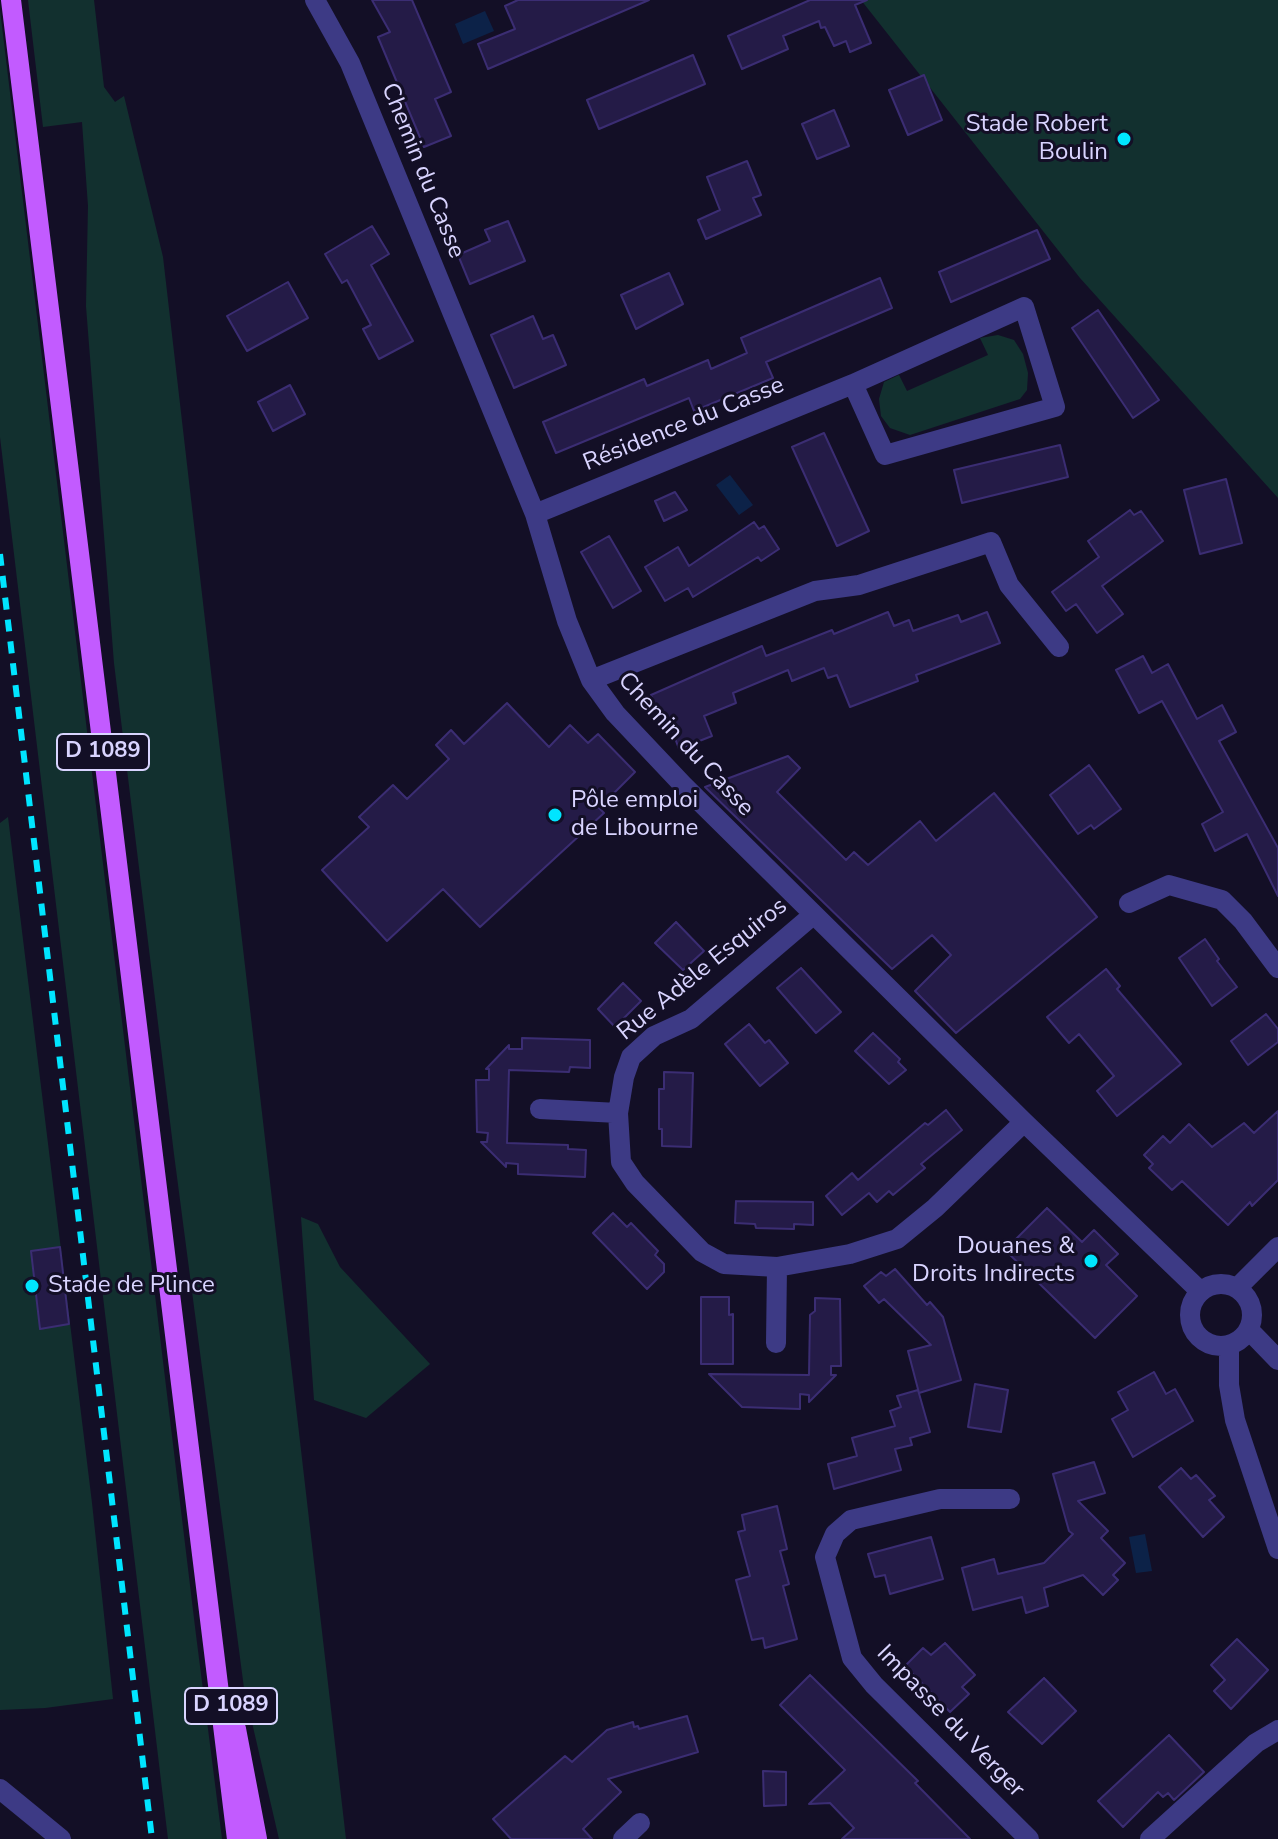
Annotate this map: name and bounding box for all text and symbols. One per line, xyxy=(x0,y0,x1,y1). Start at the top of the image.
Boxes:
street label: Chemin du Casse xyxy=(374,79,470,263)
place label: Stade Robert Boulin xyxy=(966,111,1108,167)
marker: Stade Robert Boulin xyxy=(1115,130,1133,148)
street label: Résidence du Casse xyxy=(579,372,789,478)
street label: Chemin du Casse xyxy=(611,667,759,823)
road number: D 1089 xyxy=(57,734,149,770)
place label: Pôle emploi de Libourne xyxy=(571,787,698,843)
marker: Pôle emploi de Libourne xyxy=(546,806,564,824)
street label: Rue Adèle Esquiros xyxy=(612,893,794,1047)
place label: Douanes & Droits Indirects xyxy=(912,1233,1075,1289)
marker: Douanes & Droits Indirects xyxy=(1082,1252,1100,1270)
place label: Stade de Plince xyxy=(48,1272,215,1300)
marker: Stade de Plince xyxy=(23,1277,41,1295)
street label: Impasse du Verger xyxy=(870,1640,1030,1804)
road number: D 1089 xyxy=(185,1688,277,1724)

